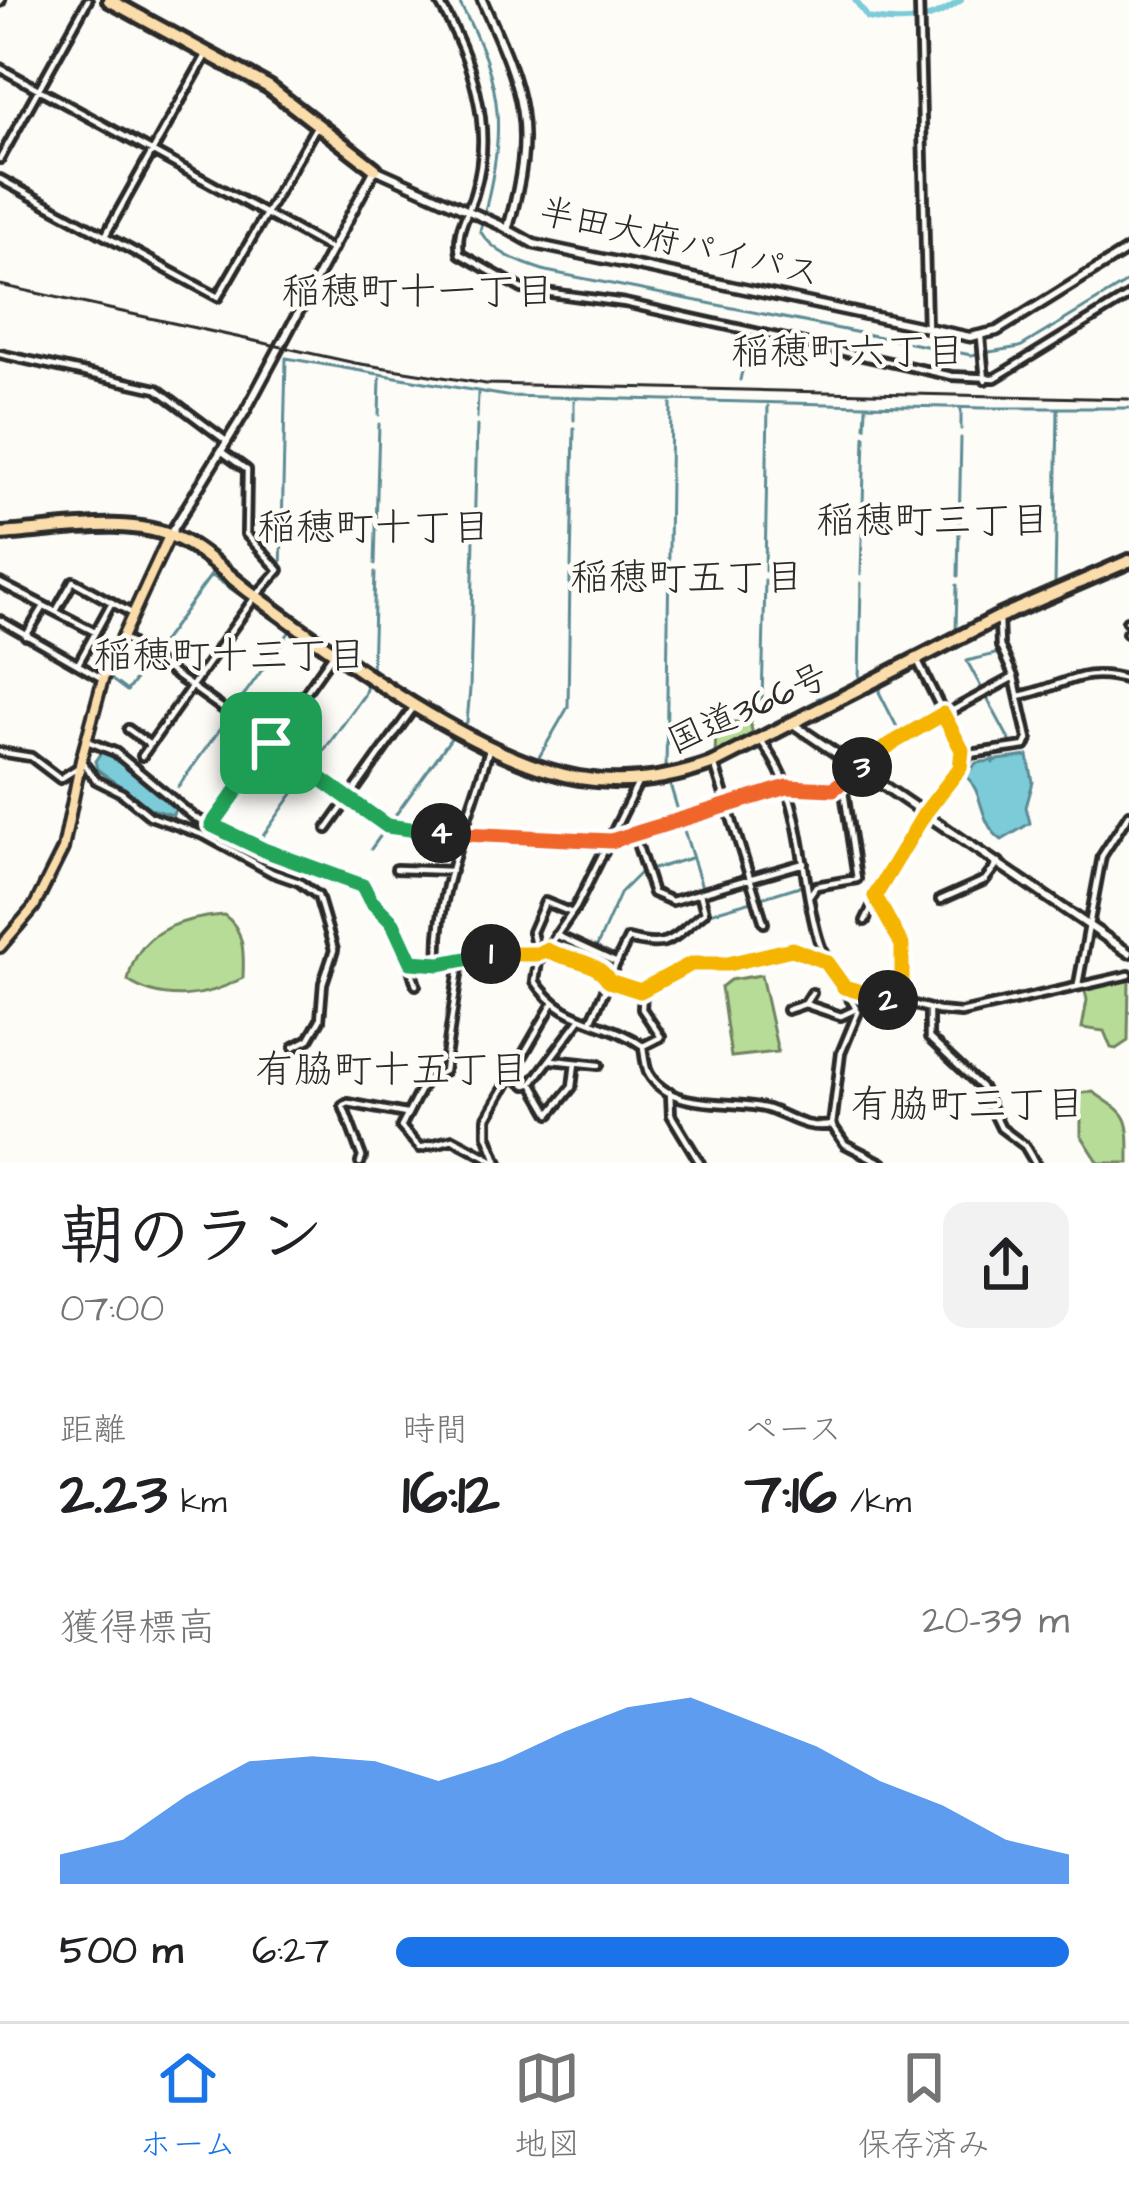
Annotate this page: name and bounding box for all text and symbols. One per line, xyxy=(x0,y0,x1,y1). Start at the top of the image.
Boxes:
street label: 半田大府パイパス xyxy=(534,186,825,301)
district label: 稲穂町十一丁目 xyxy=(281,266,555,320)
district label: 稲穂町六丁目 xyxy=(731,326,965,380)
district label: 稲穂町三丁目 xyxy=(816,495,1050,549)
district label: 稲穂町十丁目 xyxy=(257,502,491,556)
district label: 稲穂町五丁目 xyxy=(570,552,804,606)
district label: 稲穂町十三丁目 xyxy=(93,630,367,684)
street label: 国道366号 xyxy=(659,651,837,767)
pin xyxy=(220,692,322,794)
icon: arrive xyxy=(238,710,304,776)
pin: 3 xyxy=(832,737,892,797)
text: 3 xyxy=(854,744,870,790)
pin: 4 xyxy=(411,803,471,863)
text: 4 xyxy=(430,810,452,856)
pin: 1 xyxy=(461,924,521,984)
text: 1 xyxy=(489,931,493,977)
pin: 2 xyxy=(858,970,918,1030)
text: 2 xyxy=(879,977,897,1023)
district label: 有脇町十五丁目 xyxy=(255,1044,529,1098)
district label: 有脇町三丁目 xyxy=(851,1079,1085,1133)
text: 朝のラン xyxy=(60,1192,324,1284)
button: share xyxy=(943,1202,1069,1328)
text: 07:00 xyxy=(60,1283,164,1337)
text: 距離 xyxy=(60,1407,126,1453)
text: 時間 xyxy=(402,1407,468,1453)
text: ペース xyxy=(745,1407,842,1453)
text: 2.23 xyxy=(60,1453,168,1536)
text: 16:12 xyxy=(402,1453,500,1536)
text: 7:16 xyxy=(745,1453,837,1536)
text: km xyxy=(168,1479,227,1525)
text: /km xyxy=(837,1479,911,1525)
text: 20–39 m xyxy=(922,1595,1069,1649)
text: 獲得標高 xyxy=(60,1602,216,1656)
text: 500 m xyxy=(60,1925,183,1979)
text: 6:27 xyxy=(252,1925,329,1979)
tab: ホーム xyxy=(139,2045,237,2168)
tab: 地図 xyxy=(514,2045,580,2168)
tab: 保存済み xyxy=(858,2045,990,2168)

